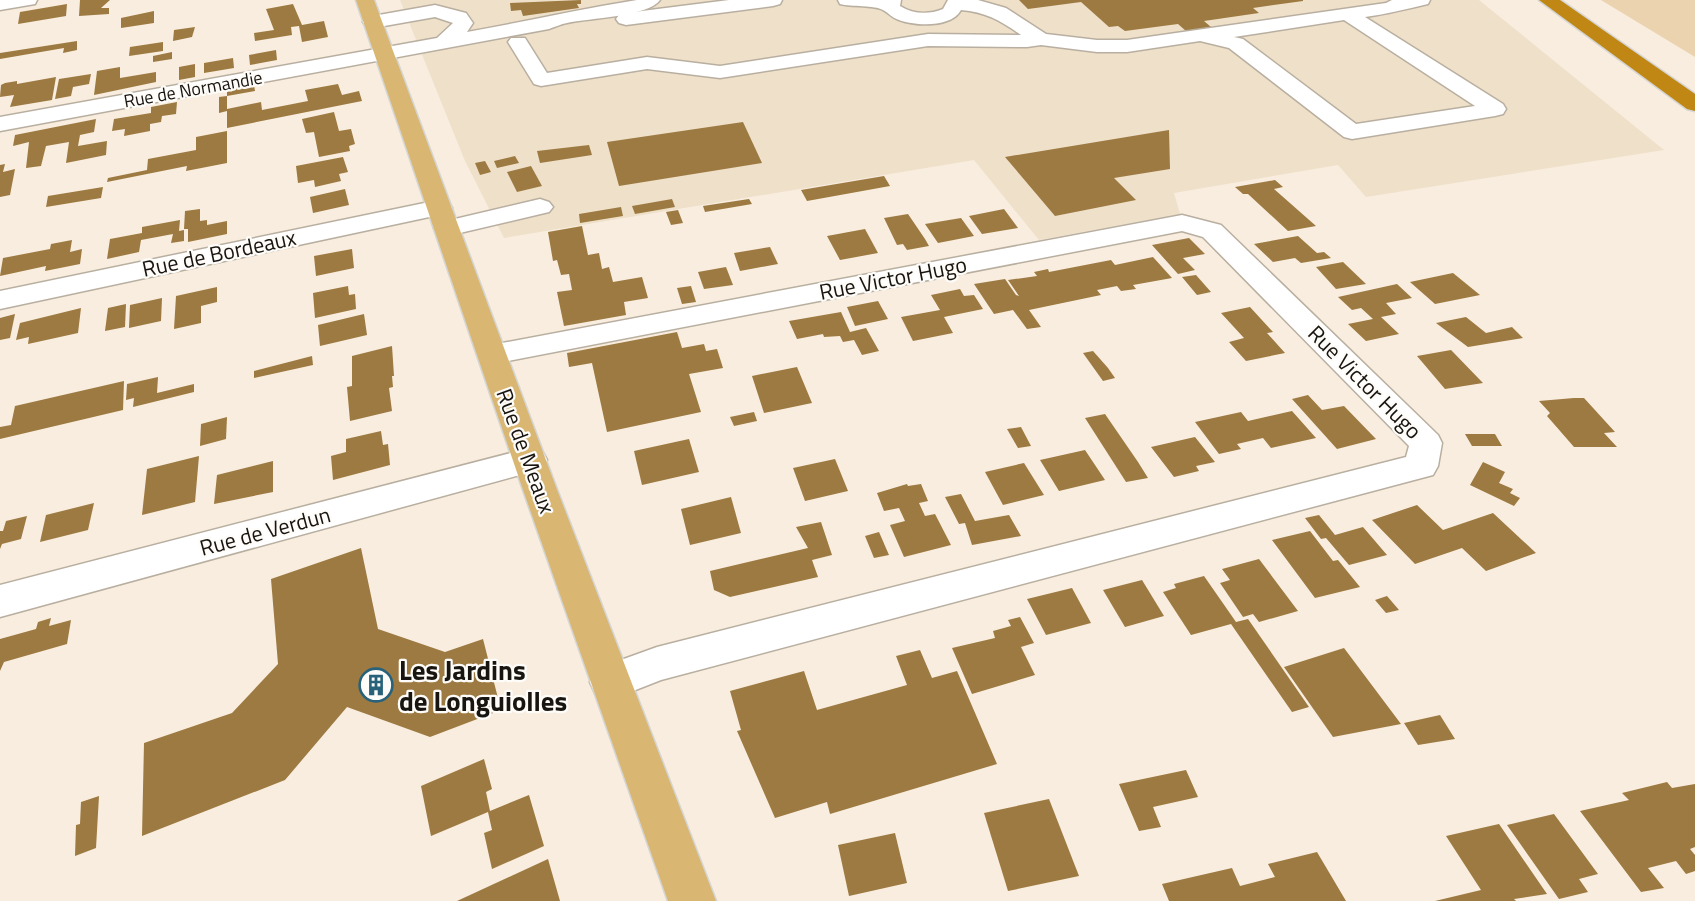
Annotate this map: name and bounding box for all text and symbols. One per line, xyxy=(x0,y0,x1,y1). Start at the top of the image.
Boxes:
street label: Rue de Normandie xyxy=(122,64,264,114)
street label: Rue de Bordeaux xyxy=(139,220,299,286)
street label: Rue Victor Hugo xyxy=(816,247,970,309)
street label: Rue Victor Hugo xyxy=(1300,317,1430,447)
street label: Rue de Meaux xyxy=(488,384,564,518)
street label: Rue de Verdun xyxy=(196,497,334,565)
place label: Les Jardins de Longuiolles xyxy=(399,649,567,721)
building icon: Les Jardins de Longuiolles xyxy=(358,667,394,703)

